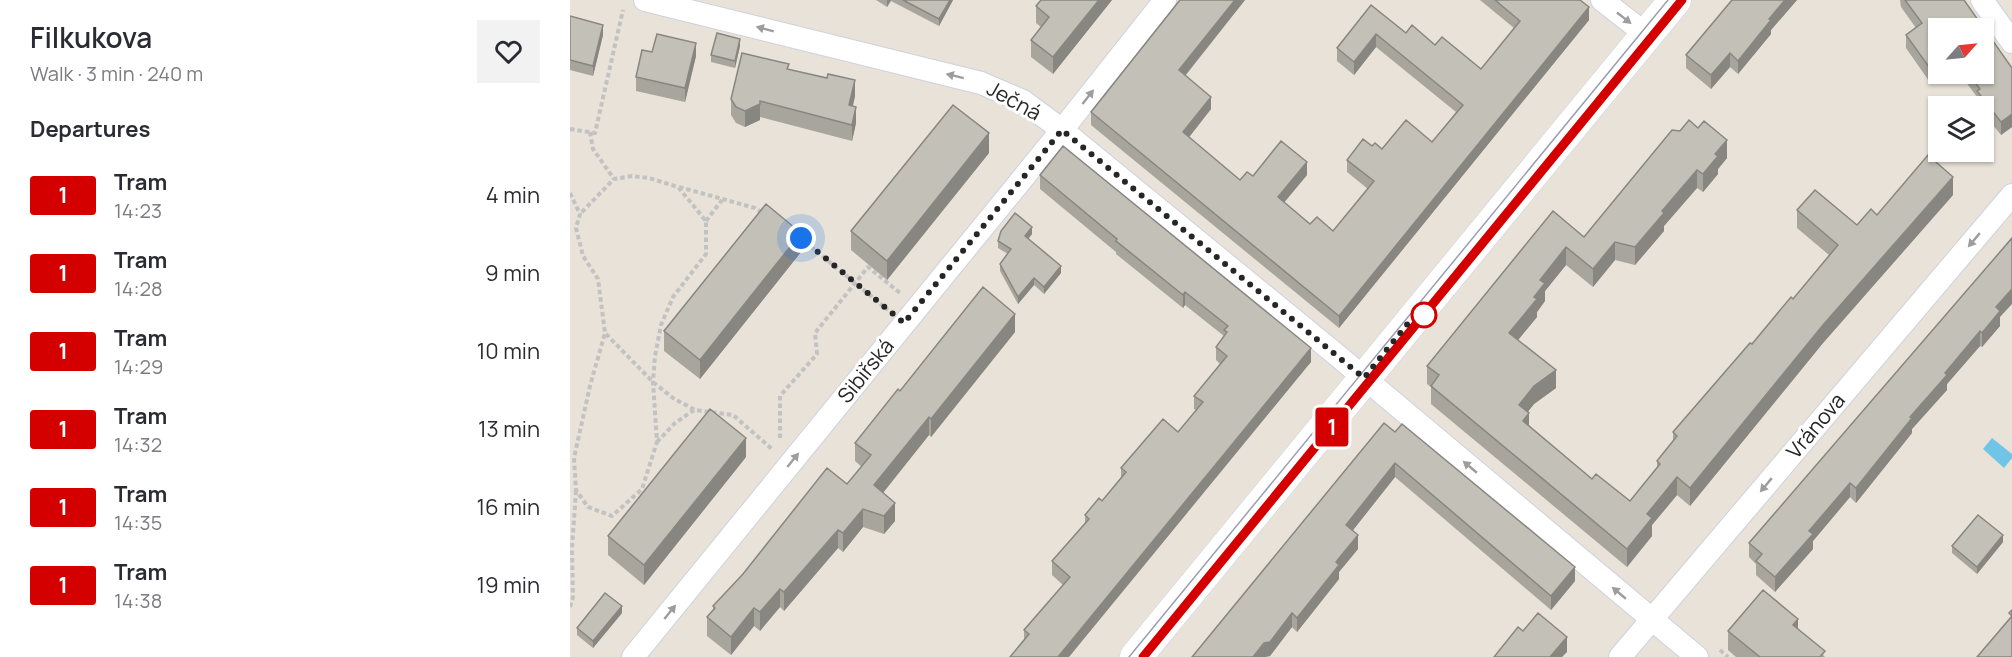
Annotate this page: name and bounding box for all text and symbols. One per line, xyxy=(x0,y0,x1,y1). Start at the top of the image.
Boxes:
one-way arrow xyxy=(1617,11,1632,23)
text: Filkukova xyxy=(30,18,152,56)
north arrow xyxy=(1928,18,1994,84)
map controls xyxy=(1928,18,1994,162)
button: heart xyxy=(477,20,540,83)
one-way arrow xyxy=(756,24,774,34)
text: Walk · 3 min · 240 m xyxy=(30,60,203,87)
one-way arrow xyxy=(945,70,964,80)
street label: Ječná xyxy=(982,74,1047,126)
one-way arrow xyxy=(1082,89,1095,105)
button: layers xyxy=(1928,96,1994,162)
text: Departures xyxy=(30,114,150,144)
text: Tram xyxy=(114,167,167,197)
text: 4 min xyxy=(486,180,540,210)
text: 1 xyxy=(58,181,68,209)
text: 14:23 xyxy=(114,197,162,224)
your location xyxy=(786,223,816,253)
one-way arrow xyxy=(1968,232,1981,247)
text: Tram xyxy=(114,245,167,275)
text: 9 min xyxy=(485,258,540,288)
text: 1 xyxy=(58,259,68,287)
text: 14:28 xyxy=(114,275,163,302)
unlabelled marker xyxy=(1411,302,1437,328)
text: Tram xyxy=(114,323,167,353)
street label: Sibiřská xyxy=(831,332,900,409)
text: 10 min xyxy=(477,336,540,366)
text: 1 xyxy=(58,337,68,365)
text: 14:29 xyxy=(114,353,163,380)
street label: Vránova xyxy=(1780,387,1851,464)
text: Tram xyxy=(114,401,167,431)
line badge: 1 xyxy=(1312,408,1352,446)
text: 1 xyxy=(1327,413,1337,441)
text: 13 min xyxy=(478,414,540,444)
text: 1 xyxy=(58,415,68,443)
text: 14:32 xyxy=(114,431,162,458)
one-way arrow xyxy=(787,452,800,468)
one-way arrow xyxy=(1463,461,1478,474)
one-way arrow xyxy=(1760,477,1773,493)
text: Tram xyxy=(114,479,167,509)
text: 16 min xyxy=(477,492,540,522)
text: 1 xyxy=(58,493,68,521)
text: 14:35 xyxy=(114,509,162,536)
text: Tram xyxy=(114,557,167,587)
text: 19 min xyxy=(477,570,540,600)
text: 1 xyxy=(58,571,68,599)
one-way arrow xyxy=(1611,586,1627,599)
text: 14:38 xyxy=(114,587,162,614)
one-way arrow xyxy=(664,604,676,619)

